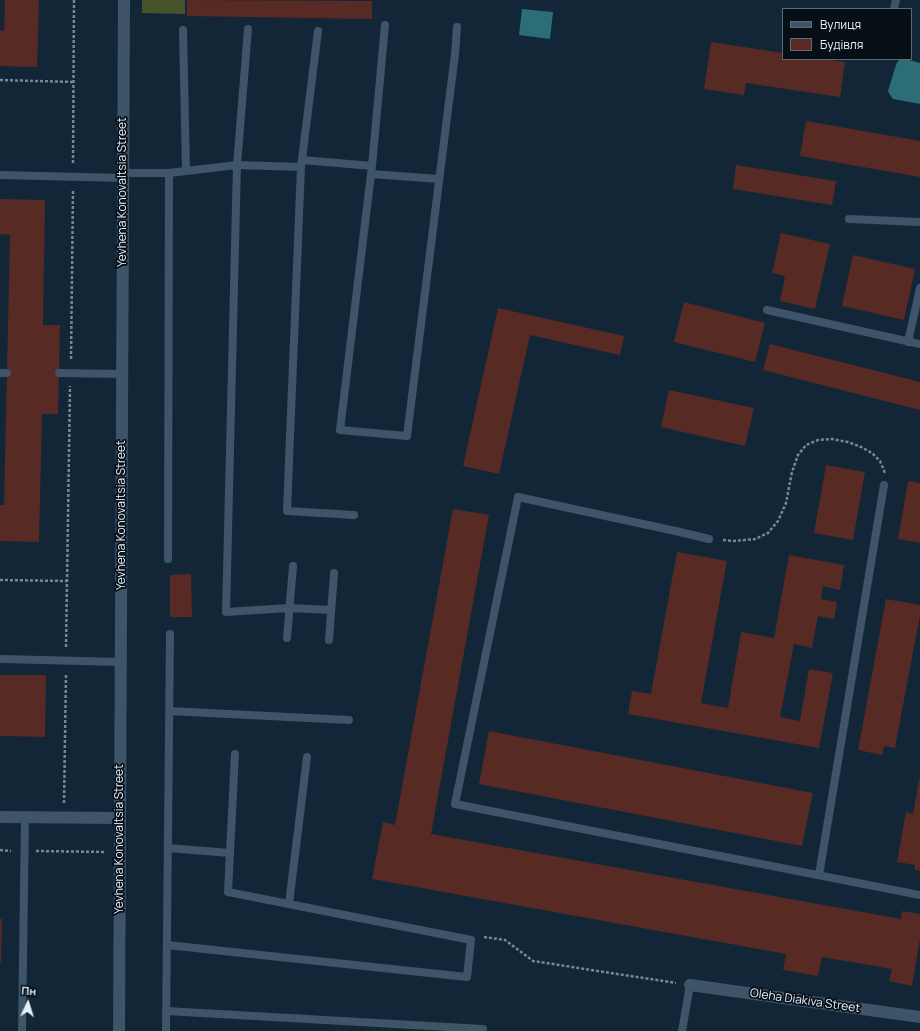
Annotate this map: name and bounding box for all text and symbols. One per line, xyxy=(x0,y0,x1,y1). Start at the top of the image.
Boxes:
legend xyxy=(782,8,912,60)
text: Вулиця xyxy=(820,16,861,33)
text: Будівля xyxy=(820,36,863,53)
street label: Yevhena Konovaltsia Street xyxy=(116,117,130,267)
street label: Yevhena Konovaltsia Street xyxy=(115,440,129,590)
street label: Yevhena Konovaltsia Street xyxy=(113,764,127,914)
north arrow xyxy=(8,983,48,1023)
text: Пн xyxy=(21,983,37,999)
street label: Oleha Diakiva Street xyxy=(749,986,861,1016)

